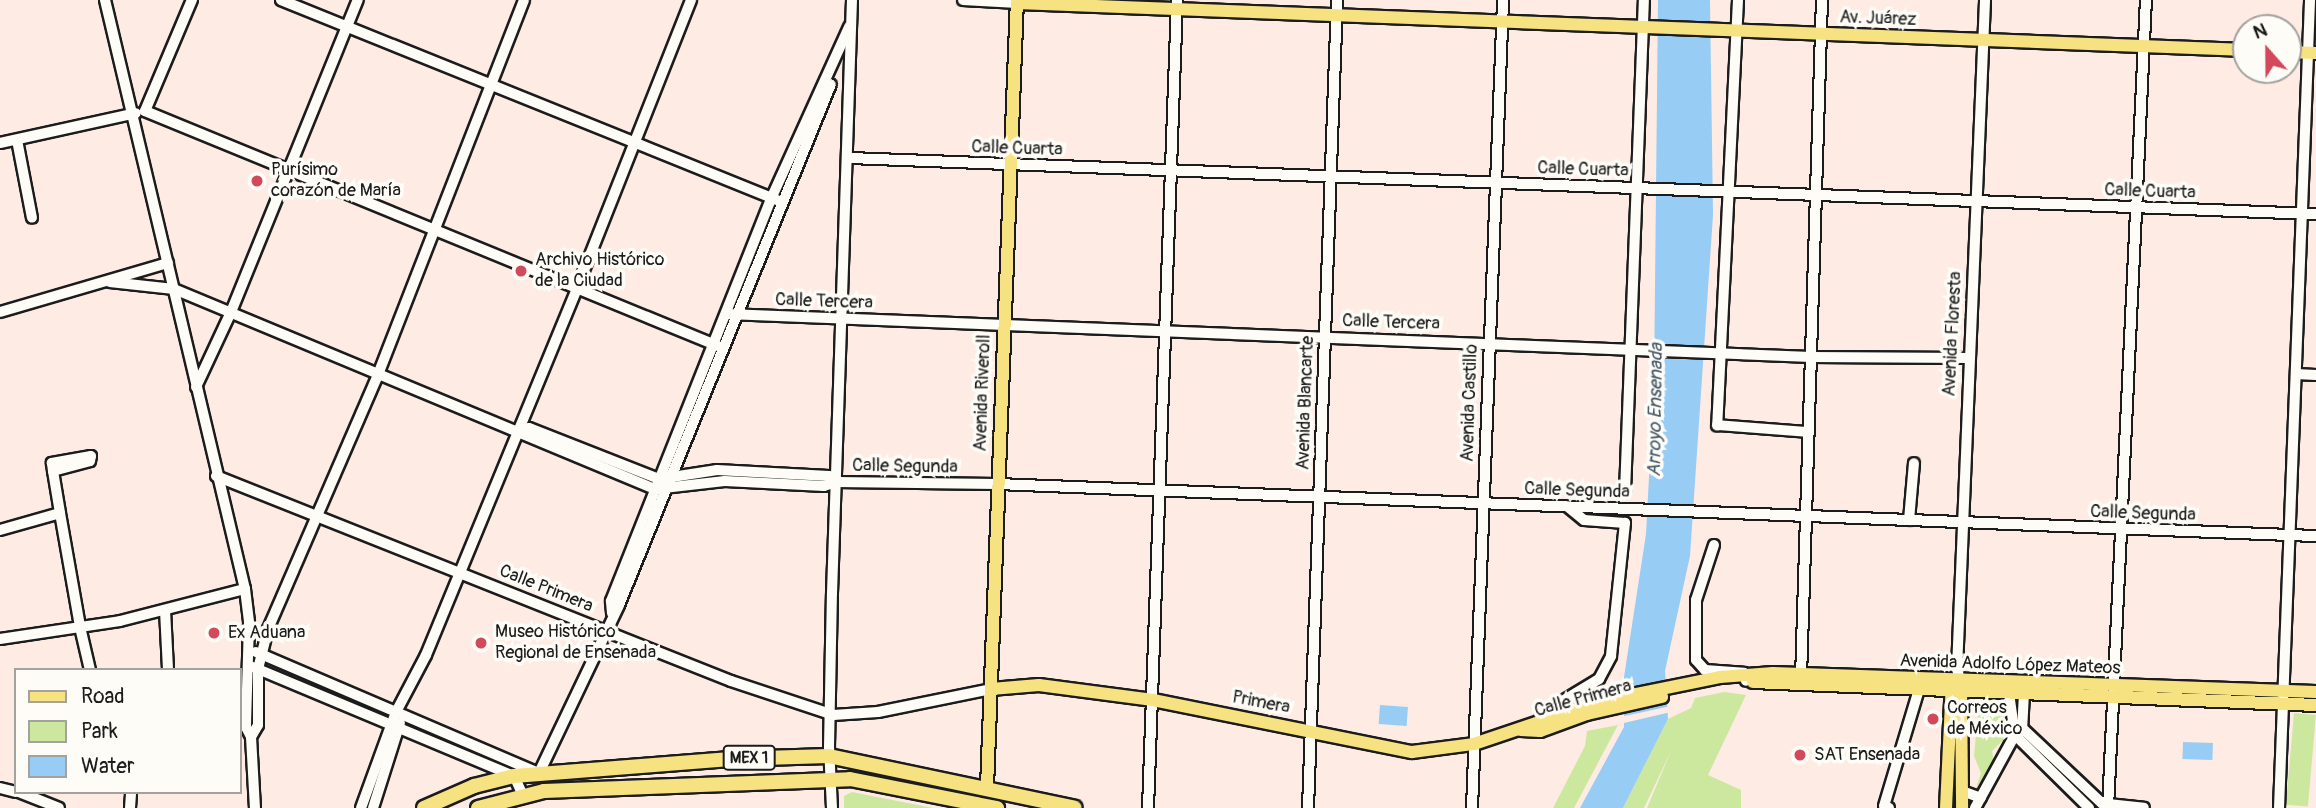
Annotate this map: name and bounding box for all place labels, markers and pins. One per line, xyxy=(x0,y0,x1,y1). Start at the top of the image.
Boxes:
place label: Purísimo corazón de María xyxy=(271,160,401,202)
marker: Purísimo corazón de María xyxy=(249,173,265,189)
place label: Archivo Histórico de la Ciudad xyxy=(535,250,664,292)
marker: Archivo Histórico de la Ciudad xyxy=(513,263,529,279)
place label: Ex Aduana xyxy=(228,622,305,644)
place label: Museo Histórico Regional de Ensenada xyxy=(495,622,656,664)
marker: Ex Aduana xyxy=(206,625,222,641)
marker: Museo Histórico Regional de Ensenada xyxy=(473,635,489,651)
place label: Correos de México xyxy=(1947,698,2022,740)
marker: Correos de México xyxy=(1925,711,1941,727)
place label: SAT Ensenada xyxy=(1814,744,1920,766)
marker: SAT Ensenada xyxy=(1792,747,1808,763)

